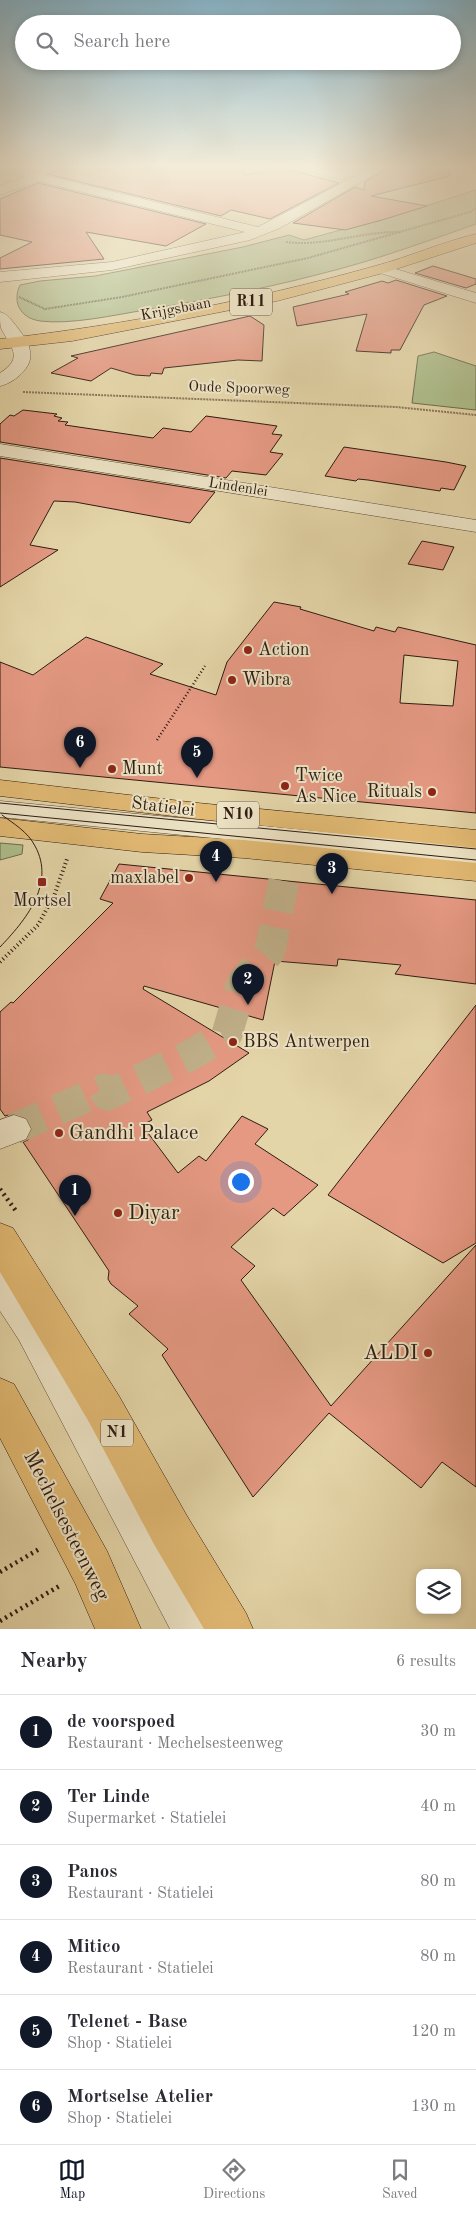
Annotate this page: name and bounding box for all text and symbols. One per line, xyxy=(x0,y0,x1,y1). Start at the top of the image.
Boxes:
search box xyxy=(15,15,461,70)
icon: search xyxy=(33,29,61,57)
text: Search here xyxy=(73,33,170,52)
road number: R11 xyxy=(230,288,272,316)
street label: Krijgsbaan xyxy=(139,296,213,324)
street label: Oude Spoorweg xyxy=(188,380,290,398)
street label: Lindenlei xyxy=(207,476,269,500)
place label: Action xyxy=(258,641,310,659)
marker: Action xyxy=(242,644,254,656)
place label: Wibra xyxy=(242,671,291,689)
marker: Wibra xyxy=(226,674,238,686)
pin: 6 xyxy=(64,727,96,768)
pin: 5 xyxy=(181,737,213,778)
place label: Munt xyxy=(122,760,163,778)
marker: Munt xyxy=(106,763,118,775)
place label: Twice As Nice xyxy=(295,767,356,806)
marker: Twice As Nice xyxy=(279,780,291,792)
place label: Rituals xyxy=(367,783,422,801)
marker: Rituals xyxy=(426,786,438,798)
street label: Statielei xyxy=(130,794,196,820)
road number: N10 xyxy=(217,802,259,828)
pin: 4 xyxy=(200,841,232,882)
pin: 3 xyxy=(316,853,348,894)
place label: maxlabel xyxy=(110,869,179,887)
marker: maxlabel xyxy=(183,872,195,884)
marker: Mortsel xyxy=(36,876,48,888)
place label: Mortsel xyxy=(13,892,71,910)
pin: 2 xyxy=(232,964,264,1005)
place label: BBS Antwerpen xyxy=(243,1033,370,1051)
marker: BBS Antwerpen xyxy=(227,1036,239,1048)
place label: Gandhi Palace xyxy=(69,1123,198,1144)
marker: Gandhi Palace xyxy=(53,1127,65,1139)
your location xyxy=(228,1169,254,1195)
pin: 1 xyxy=(59,1175,91,1216)
place label: Diyar xyxy=(128,1203,180,1224)
marker: Diyar xyxy=(112,1207,124,1219)
place label: ALDI xyxy=(363,1343,418,1364)
marker: ALDI xyxy=(422,1347,434,1359)
road number: N1 xyxy=(101,1420,133,1446)
street label: Mechelsesteenweg xyxy=(19,1448,113,1605)
map controls xyxy=(416,1569,461,1614)
button: layers xyxy=(416,1569,461,1614)
text: Nearby xyxy=(20,1651,88,1672)
text: 6 results xyxy=(396,1654,456,1670)
text: de voorspoed xyxy=(67,1713,175,1732)
text: 1 xyxy=(31,1724,41,1740)
text: 30 m xyxy=(420,1724,456,1740)
text: Restaurant · Mechelsesteenweg xyxy=(67,1736,283,1752)
text: Ter Linde xyxy=(67,1788,150,1807)
text: 2 xyxy=(31,1799,41,1815)
text: 40 m xyxy=(420,1799,456,1815)
text: Supermarket · Statielei xyxy=(67,1811,226,1827)
text: Panos xyxy=(67,1863,117,1882)
text: 3 xyxy=(31,1874,41,1890)
text: 80 m xyxy=(420,1874,456,1890)
text: Restaurant · Statielei xyxy=(67,1886,214,1902)
text: Mitico xyxy=(67,1938,121,1957)
text: 4 xyxy=(31,1949,41,1965)
text: 80 m xyxy=(420,1949,456,1965)
text: Restaurant · Statielei xyxy=(67,1961,214,1977)
text: Telenet - Base xyxy=(67,2013,188,2032)
text: 5 xyxy=(31,2024,41,2040)
text: 120 m xyxy=(411,2024,456,2040)
text: Shop · Statielei xyxy=(67,2036,172,2052)
text: Mortselse Atelier xyxy=(67,2088,213,2107)
text: 6 xyxy=(31,2099,41,2115)
text: 130 m xyxy=(411,2099,456,2115)
text: Shop · Statielei xyxy=(67,2111,172,2127)
tab: Map xyxy=(58,2156,86,2203)
tab: Directions xyxy=(203,2156,265,2203)
tab: Saved xyxy=(382,2156,418,2203)

